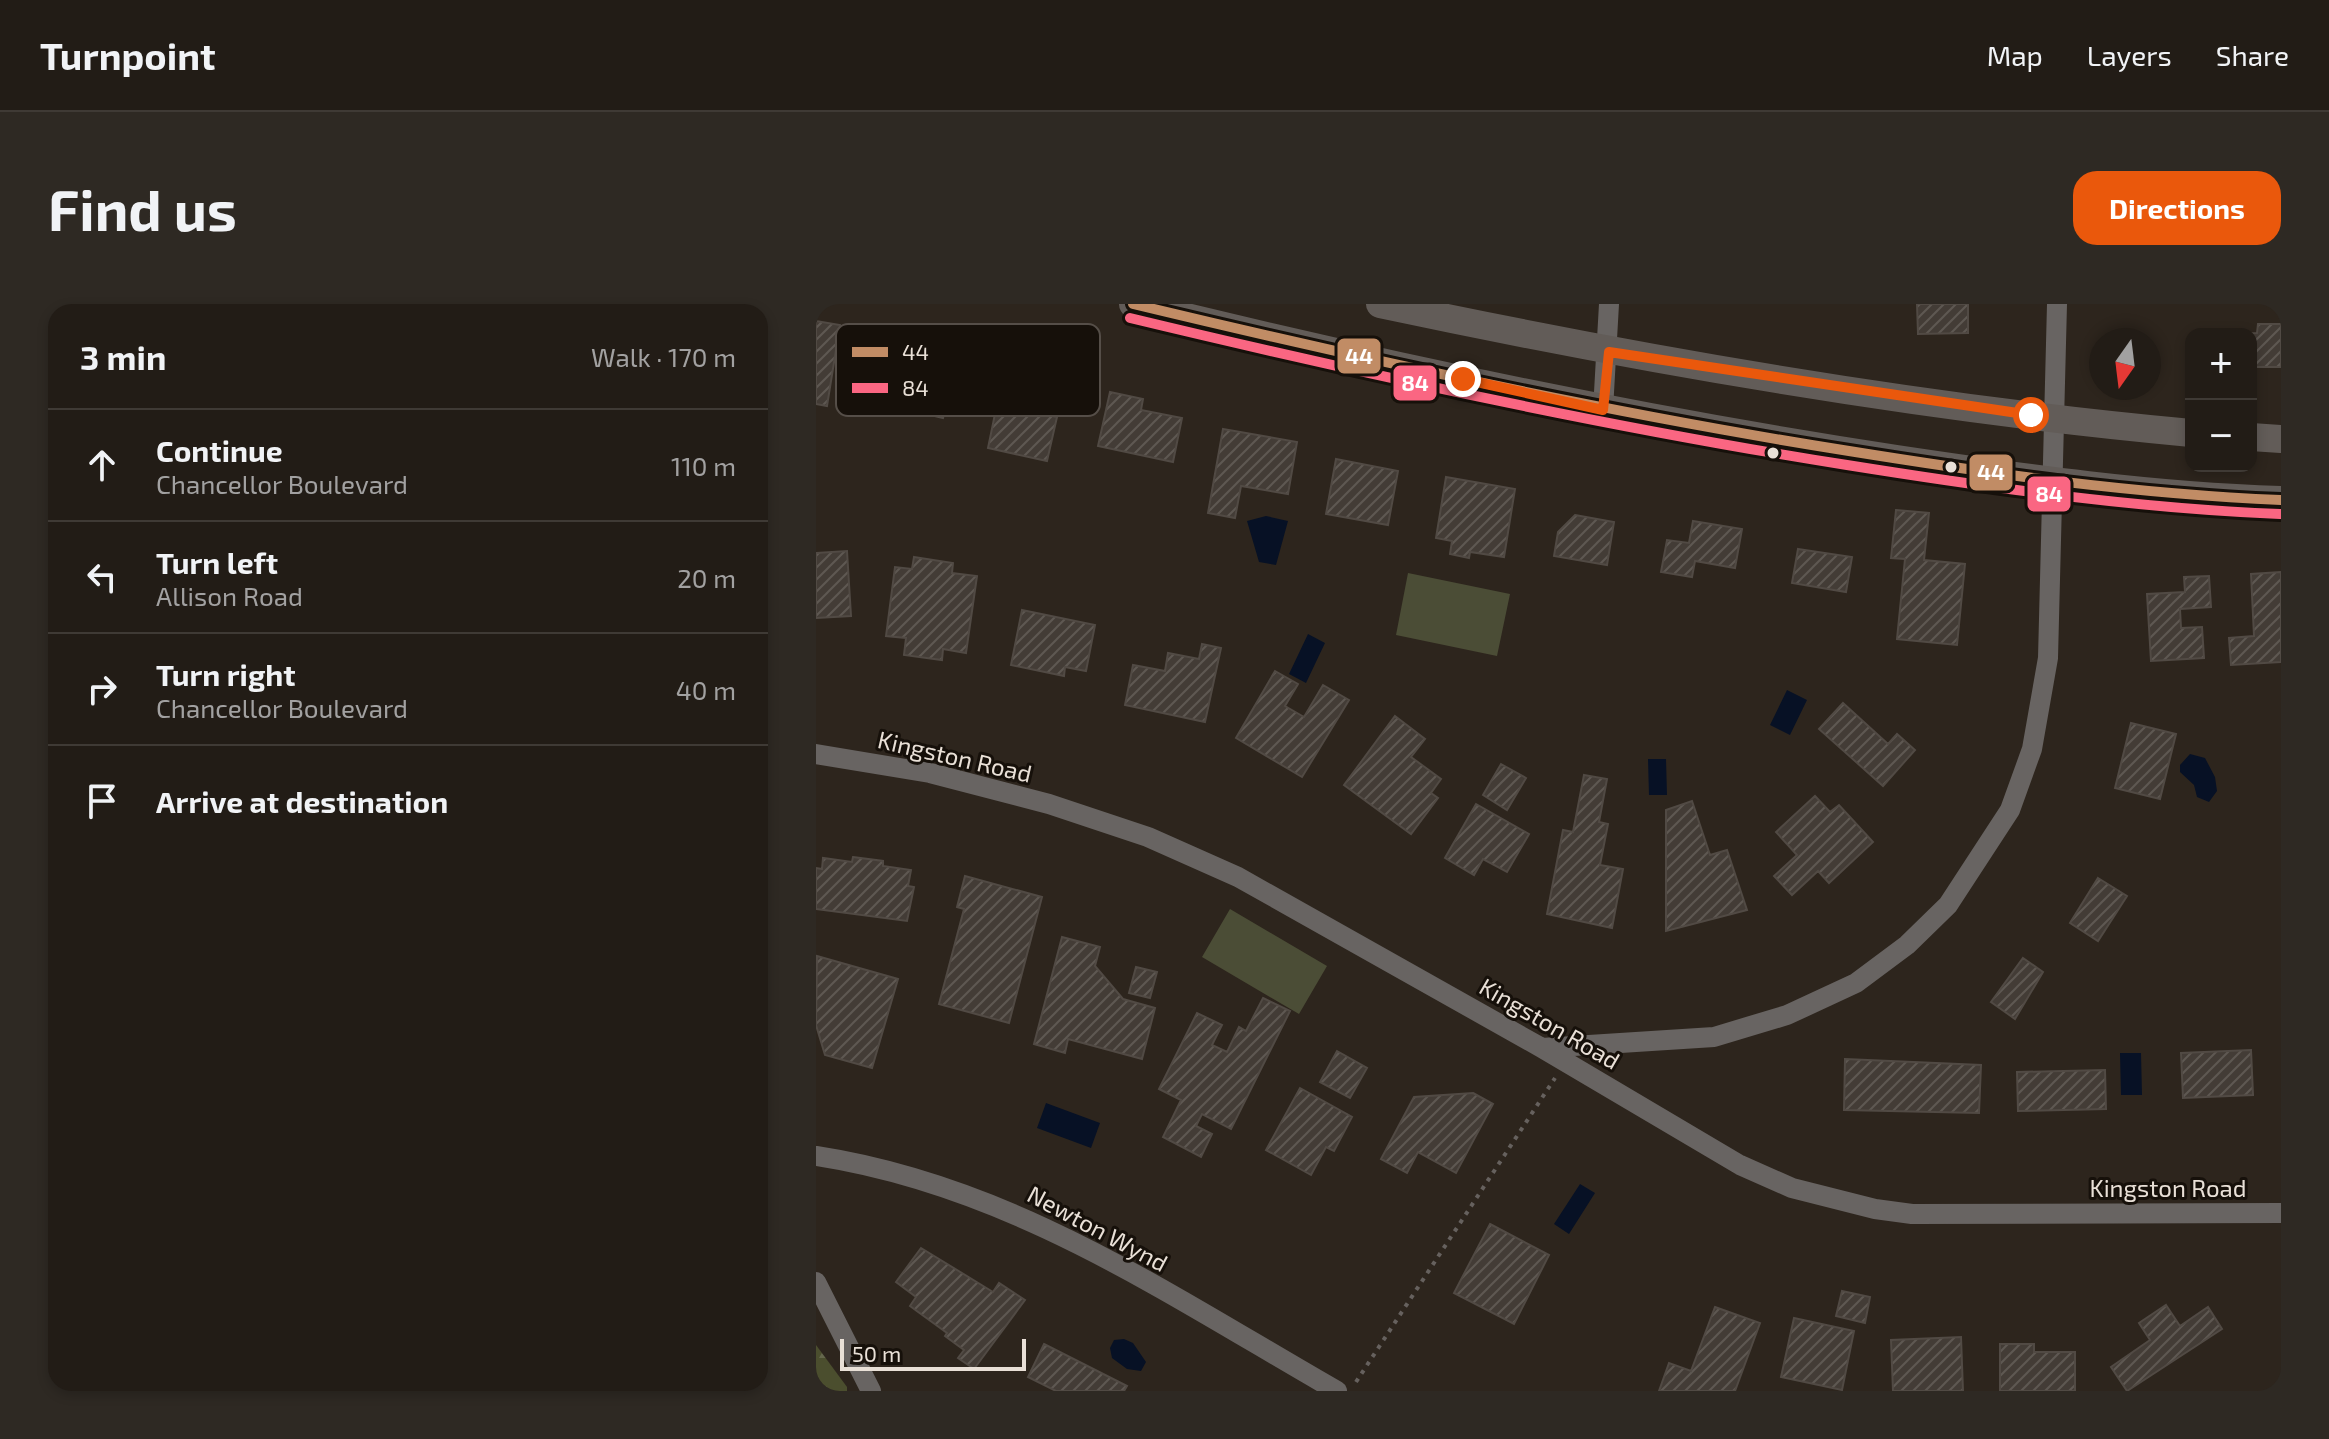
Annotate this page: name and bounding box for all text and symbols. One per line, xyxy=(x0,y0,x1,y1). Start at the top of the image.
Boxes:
text: Turnpoint xyxy=(40,32,216,78)
text: Map xyxy=(1987,38,2043,72)
text: Layers xyxy=(2087,38,2172,72)
text: Share xyxy=(2216,38,2289,72)
button: Directions xyxy=(2073,171,2281,245)
text: Find us xyxy=(48,175,237,242)
legend xyxy=(836,324,1100,416)
north arrow xyxy=(2089,328,2161,400)
map controls xyxy=(2185,328,2257,472)
button: + xyxy=(2185,328,2257,400)
text: 3 min xyxy=(80,336,166,377)
line badge: 44 xyxy=(1336,337,1382,375)
text: 44 xyxy=(902,338,929,364)
text: Walk · 170 m xyxy=(591,341,736,372)
text: 44 xyxy=(1345,342,1373,368)
route end xyxy=(1445,361,1481,397)
line badge: 84 xyxy=(1392,364,1438,402)
text: 84 xyxy=(1401,369,1429,395)
text: 84 xyxy=(902,374,929,400)
route start xyxy=(2013,397,2049,433)
button: − xyxy=(2185,400,2257,472)
text: Continue xyxy=(156,432,283,468)
icon: ahead xyxy=(80,443,124,487)
unlabelled marker xyxy=(1765,445,1781,461)
text: 110 m xyxy=(671,450,736,481)
line badge: 44 xyxy=(1968,453,2014,492)
text: 44 xyxy=(1977,458,2005,484)
unlabelled marker xyxy=(1943,459,1959,475)
text: Chancellor Boulevard xyxy=(156,468,408,499)
line badge: 84 xyxy=(2026,475,2072,513)
text: 84 xyxy=(2035,480,2063,506)
text: Turn left xyxy=(156,544,278,580)
icon: left xyxy=(80,555,124,599)
text: 20 m xyxy=(677,562,736,593)
text: Allison Road xyxy=(156,580,303,611)
text: Turn right xyxy=(156,656,296,692)
icon: right xyxy=(80,667,124,711)
text: 40 m xyxy=(676,674,736,705)
text: Chancellor Boulevard xyxy=(156,692,408,723)
street label: Kingston Road xyxy=(875,724,1035,788)
icon: arrive xyxy=(80,779,124,823)
text: Arrive at destination xyxy=(156,783,448,819)
street label: Kingston Road xyxy=(1475,971,1625,1075)
street label: Kingston Road xyxy=(2089,1173,2247,1202)
street label: Newton Wynd xyxy=(1023,1179,1173,1277)
scale bar xyxy=(840,1335,1026,1371)
text: 50 m xyxy=(852,1340,901,1366)

